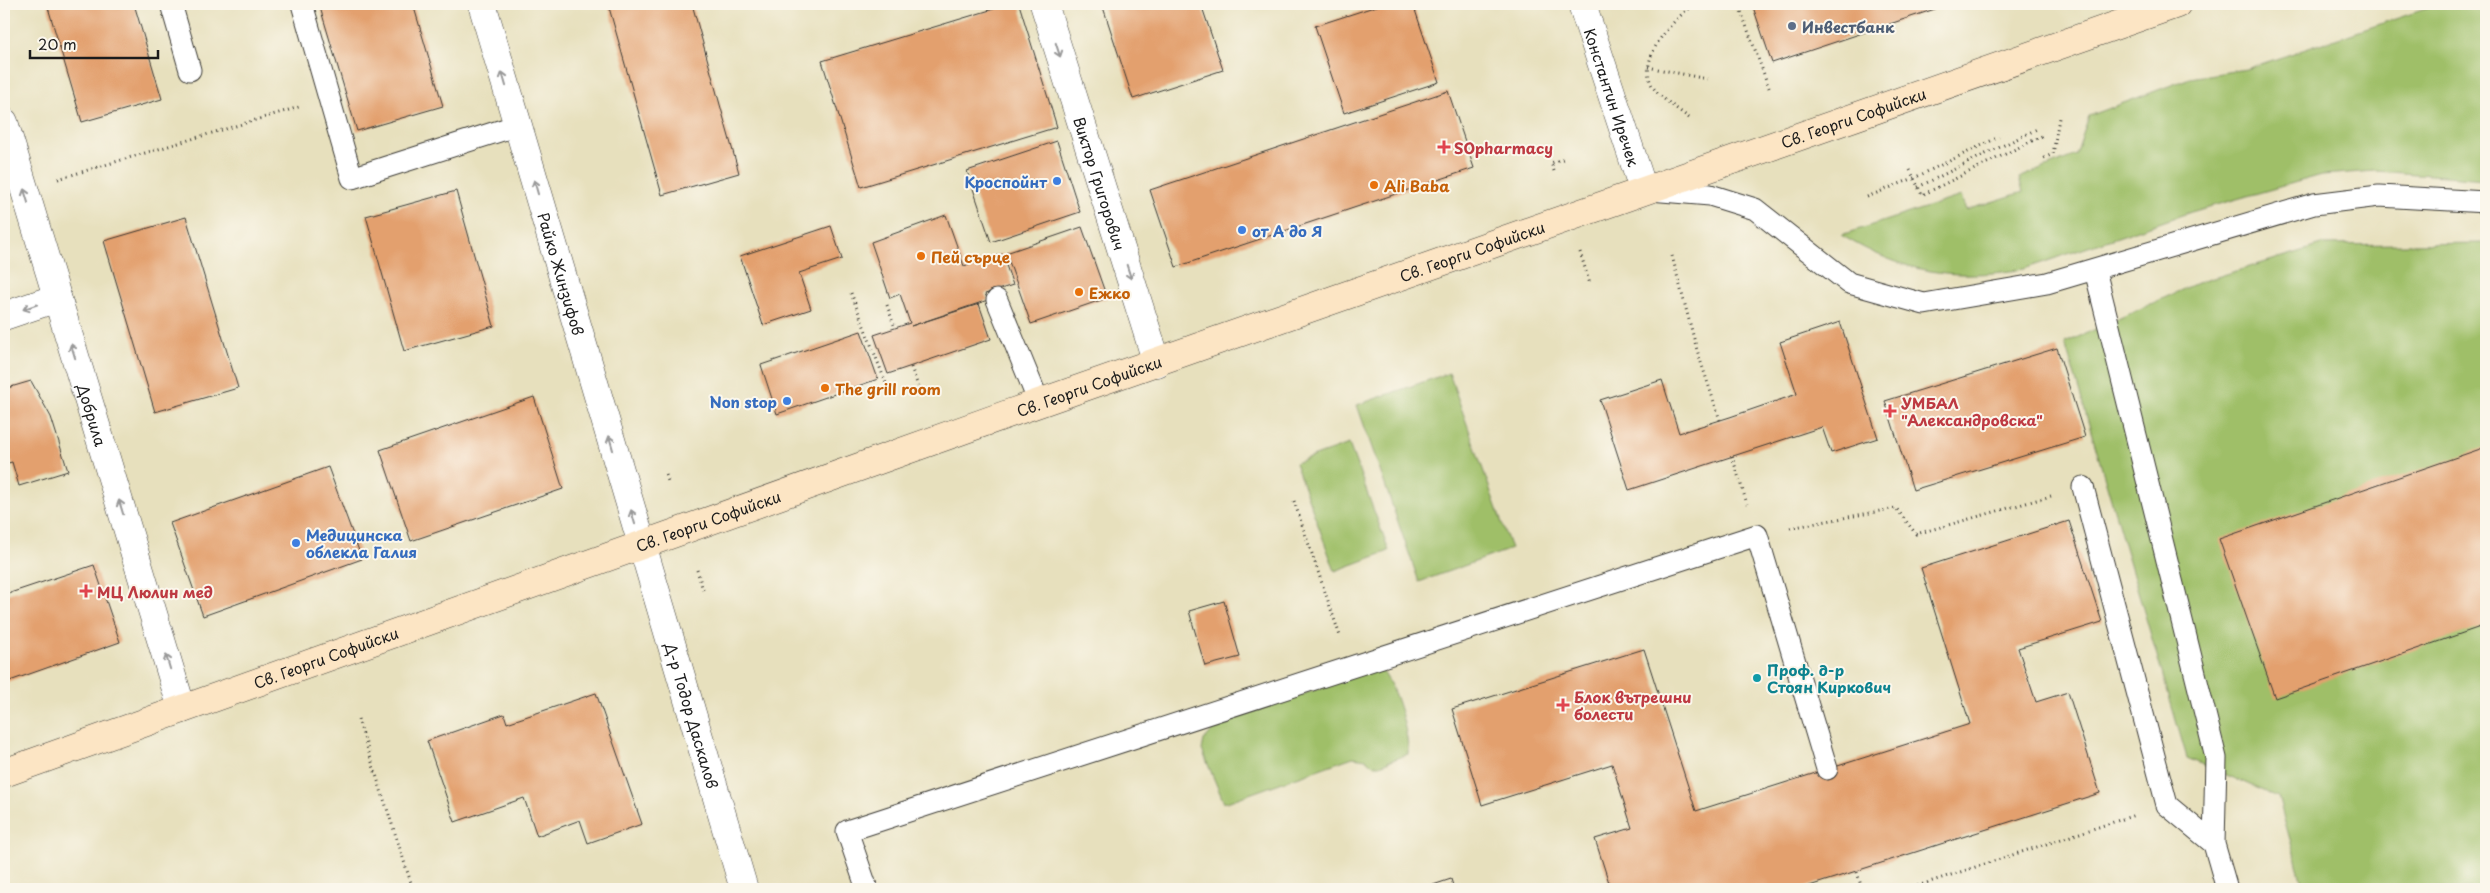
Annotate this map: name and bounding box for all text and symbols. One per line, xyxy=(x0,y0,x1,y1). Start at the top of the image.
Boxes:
place label: Инвестбанк xyxy=(1802,15,1895,38)
marker: Инвестбанк xyxy=(1786,20,1798,32)
street label: Константин Иречек xyxy=(1579,25,1646,169)
scale bar xyxy=(30,28,158,60)
text: 20 m xyxy=(38,32,77,55)
one-way arrow xyxy=(1054,42,1064,58)
one-way arrow xyxy=(499,71,508,87)
street label: Св. Георги Софийски xyxy=(1777,81,1929,153)
street label: Виктор Григорович xyxy=(1069,114,1132,253)
place label: SOpharmacy xyxy=(1454,136,1553,159)
marker: SOpharmacy xyxy=(1438,141,1450,153)
place label: Кроспойнт xyxy=(964,170,1048,193)
place label: Ali Baba xyxy=(1384,174,1450,197)
marker: Кроспойнт xyxy=(1051,175,1063,187)
one-way arrow xyxy=(530,179,540,195)
marker: Ali Baba xyxy=(1368,179,1380,191)
one-way arrow xyxy=(21,188,31,204)
street label: Райко Жинзифов xyxy=(533,209,591,338)
street label: Св. Георги Софийски xyxy=(1396,215,1548,287)
place label: от А до Я xyxy=(1252,219,1322,242)
marker: от А до Я xyxy=(1236,224,1248,236)
place label: Пей сърце xyxy=(931,245,1010,268)
marker: Пей сърце xyxy=(915,250,927,262)
one-way arrow xyxy=(1124,264,1134,280)
place label: Ежко xyxy=(1089,281,1130,304)
marker: Ежко xyxy=(1073,286,1085,298)
one-way arrow xyxy=(23,303,39,312)
one-way arrow xyxy=(68,343,78,359)
street label: Св. Георги Софийски xyxy=(1013,349,1165,422)
place label: The grill room xyxy=(835,377,941,400)
street label: Добрила xyxy=(72,380,113,449)
marker: The grill room xyxy=(819,382,831,394)
place label: Non stop xyxy=(710,390,777,413)
place label: УМБАЛ "Александровска" xyxy=(1901,391,2043,431)
marker: Non stop xyxy=(781,395,793,407)
marker: УМБАЛ "Александровска" xyxy=(1883,404,1897,418)
one-way arrow xyxy=(606,436,616,452)
street label: Св. Георги Софийски xyxy=(632,484,784,557)
one-way arrow xyxy=(115,499,125,515)
one-way arrow xyxy=(627,509,637,525)
place label: Медицинска облекла Галия xyxy=(306,523,417,563)
marker: Медицинска облекла Галия xyxy=(290,537,302,549)
place label: МЦ Люлин мед xyxy=(97,580,213,603)
marker: МЦ Люлин мед xyxy=(79,584,93,598)
street label: Св. Георги Софийски xyxy=(250,620,401,693)
street label: Д-р Тодор Даскалов xyxy=(660,639,725,791)
one-way arrow xyxy=(162,654,172,670)
place label: Проф. д-р Стоян Киркович xyxy=(1767,658,1891,698)
marker: Проф. д-р Стоян Киркович xyxy=(1751,672,1763,684)
place label: Блок вътрешни болести xyxy=(1574,685,1692,725)
marker: Блок вътрешни болести xyxy=(1556,698,1570,712)

